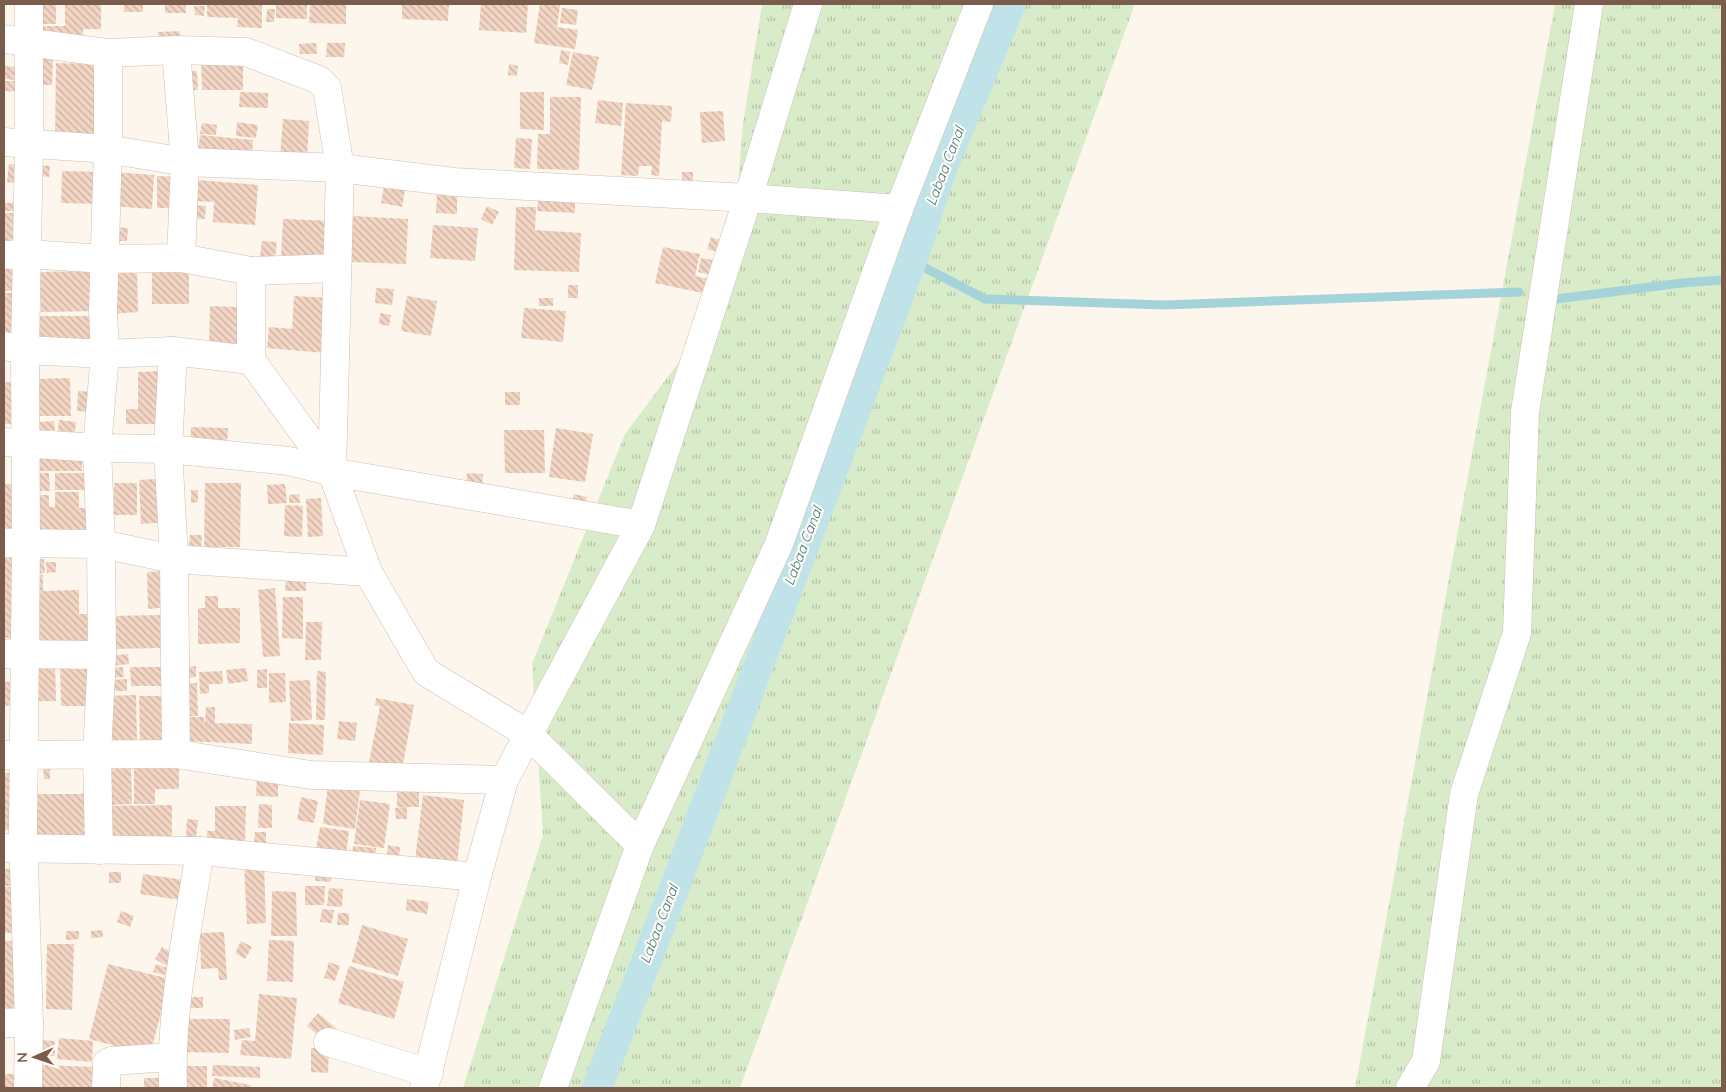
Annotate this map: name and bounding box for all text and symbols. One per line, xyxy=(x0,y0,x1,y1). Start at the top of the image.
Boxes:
water label: Labaa Canal xyxy=(922,122,969,208)
water label: Labaa Canal xyxy=(780,502,827,588)
water label: Labaa Canal xyxy=(636,880,683,966)
north arrow xyxy=(10,1032,60,1082)
text: N xyxy=(13,1052,31,1063)

